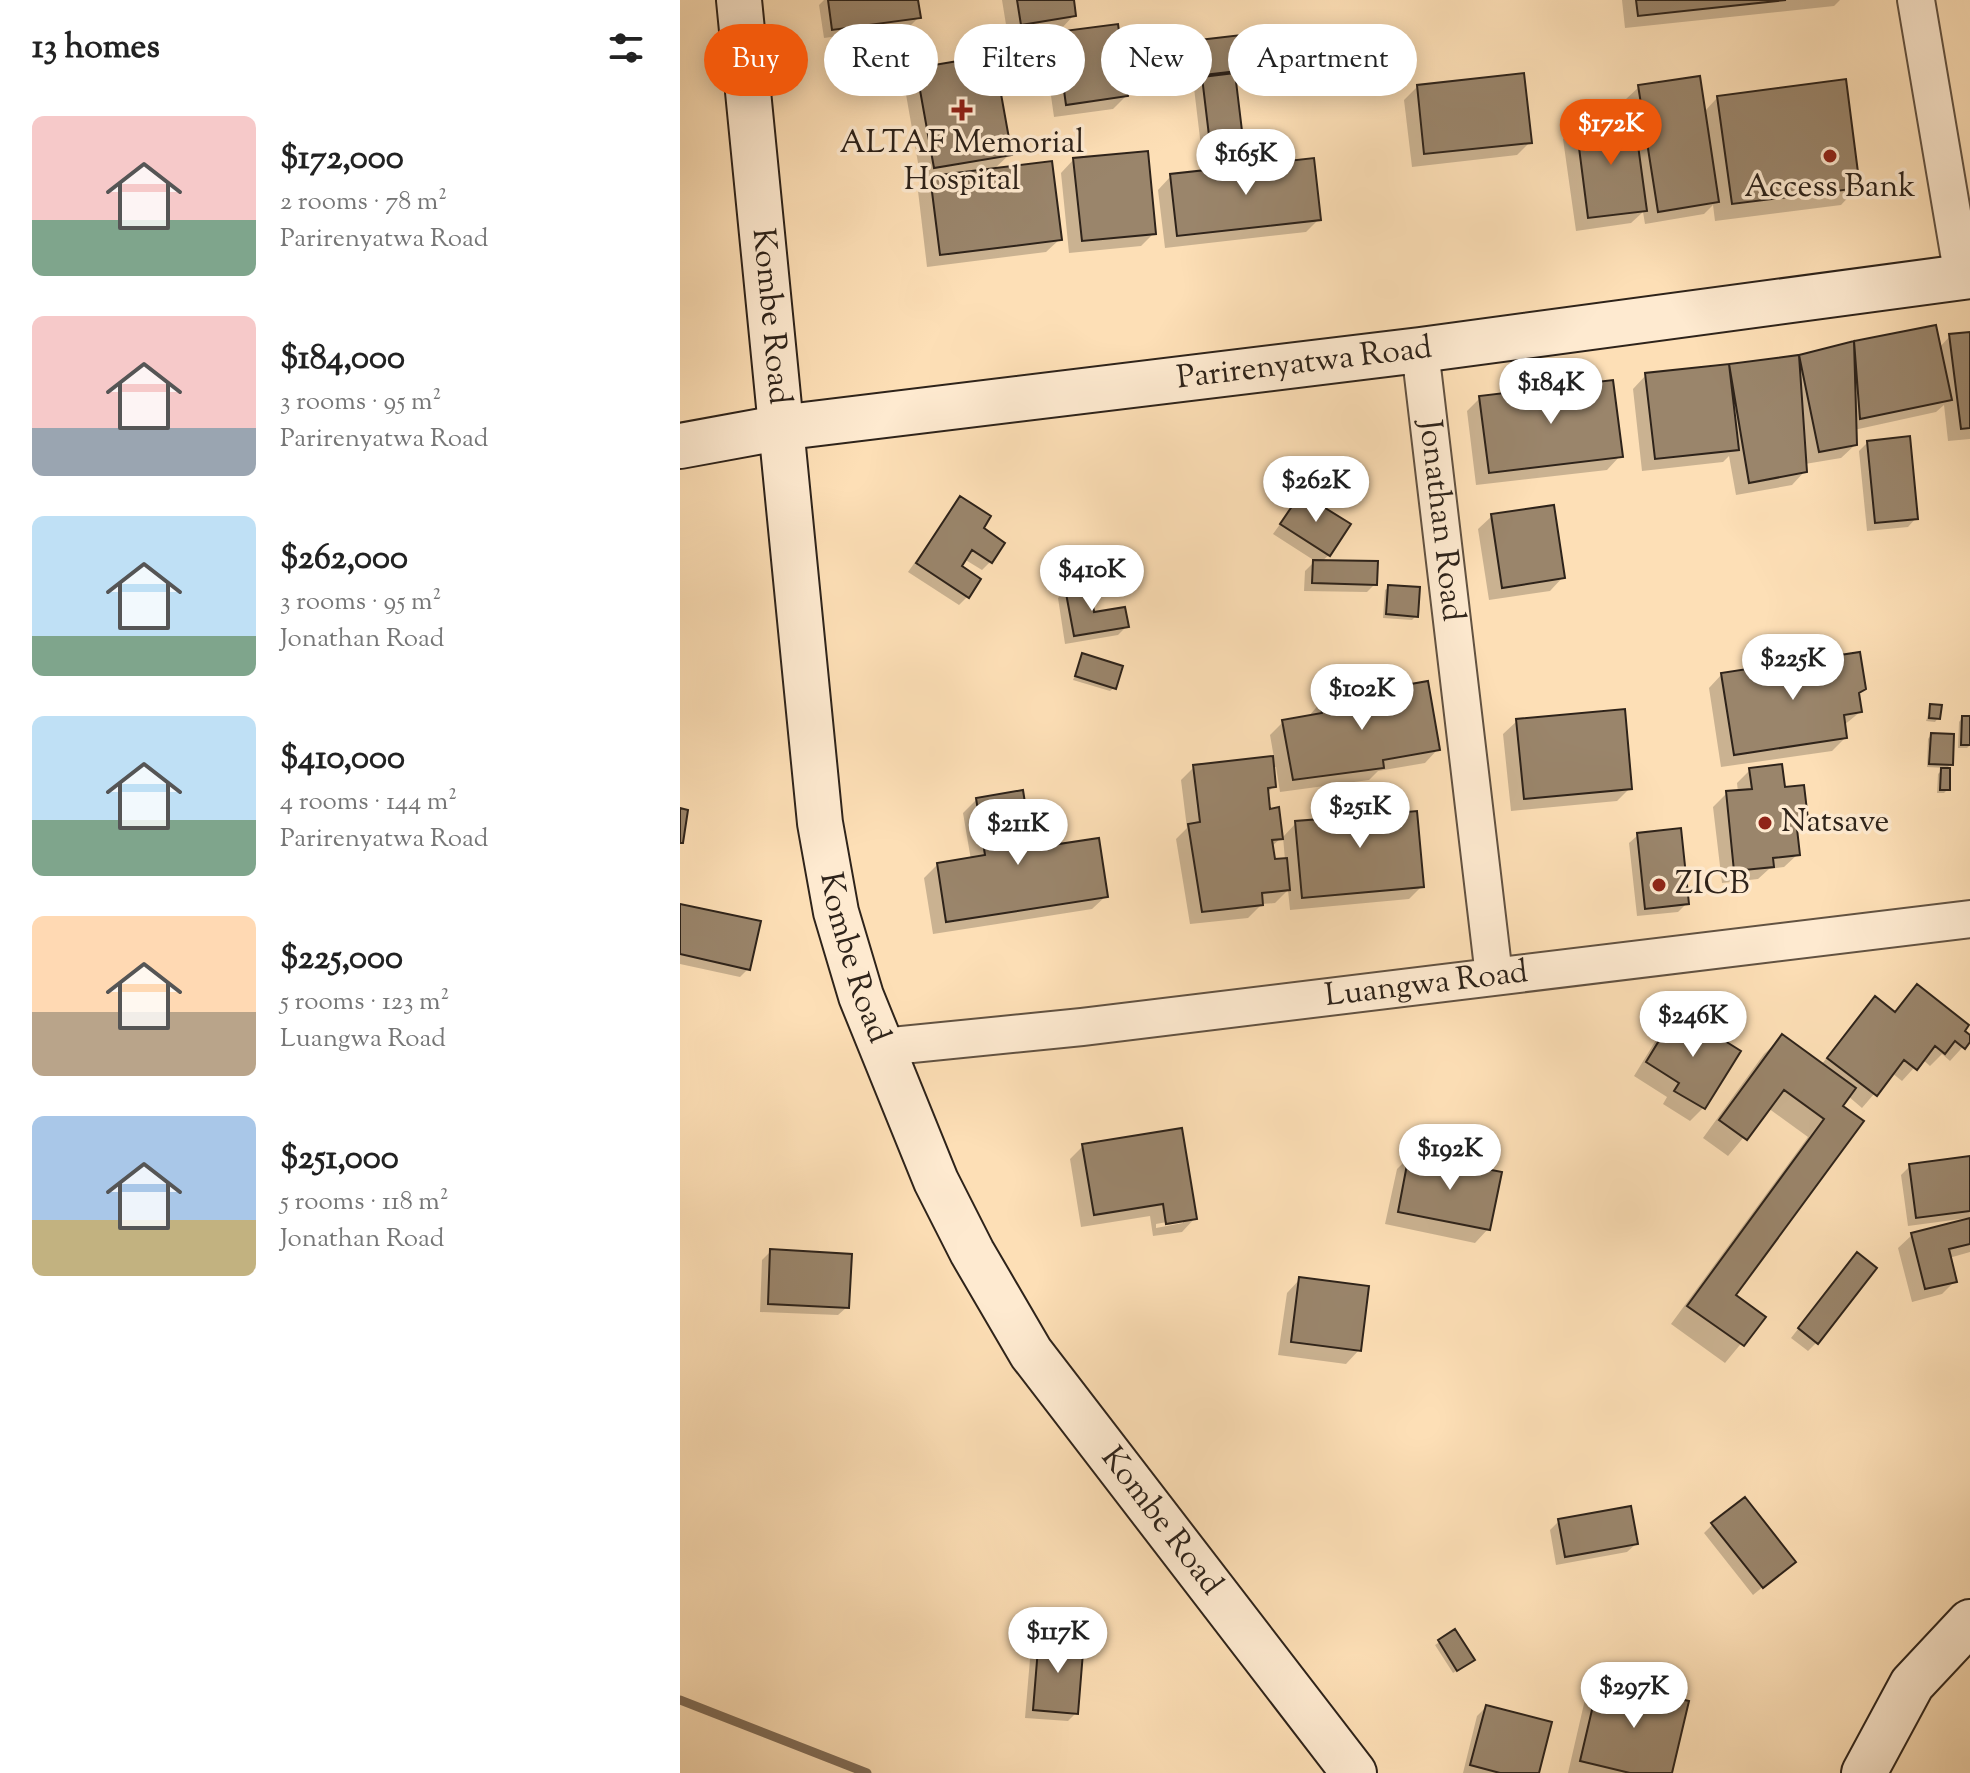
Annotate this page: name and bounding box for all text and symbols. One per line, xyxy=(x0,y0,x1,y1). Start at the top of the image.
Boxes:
text: 13 homes xyxy=(32,24,160,73)
chip: Buy xyxy=(704,24,808,96)
chip: Rent xyxy=(824,24,938,96)
chip: Filters xyxy=(954,24,1085,96)
chip: New xyxy=(1101,24,1212,96)
chip: Apartment xyxy=(1228,24,1417,96)
icon: filters xyxy=(604,26,648,70)
marker: ALTAF Memorial Hospital xyxy=(951,99,973,121)
pin: $172K xyxy=(1555,99,1667,167)
text: $172K xyxy=(1578,106,1644,143)
place label: ALTAF Memorial Hospital xyxy=(840,121,1085,204)
pin: $165K xyxy=(1190,129,1302,197)
text: $172,000 xyxy=(280,135,404,184)
text: $165K xyxy=(1214,136,1278,173)
marker: Access Bank xyxy=(1821,147,1839,165)
icon: home xyxy=(96,148,192,244)
place label: Access Bank xyxy=(1744,165,1916,211)
text: 2 rooms · 78 m² xyxy=(280,184,447,221)
text: Parirenyatwa Road xyxy=(280,221,488,258)
street label: Kombe Road xyxy=(739,226,802,407)
street label: Parirenyatwa Road xyxy=(1174,326,1435,402)
text: $184,000 xyxy=(280,335,405,384)
icon: home xyxy=(96,348,192,444)
pin: $184K xyxy=(1495,358,1607,426)
text: $184K xyxy=(1517,365,1585,402)
text: 3 rooms · 95 m² xyxy=(280,384,441,421)
street label: Jonathan Road xyxy=(1405,416,1475,624)
text: Parirenyatwa Road xyxy=(280,421,488,458)
pin: $262K xyxy=(1260,456,1372,524)
text: $262K xyxy=(1281,463,1351,500)
text: $262,000 xyxy=(280,535,408,584)
pin: $410K xyxy=(1036,545,1148,613)
icon: home xyxy=(96,548,192,644)
text: $410K xyxy=(1058,552,1126,589)
text: 3 rooms · 95 m² xyxy=(280,584,441,621)
text: Jonathan Road xyxy=(280,621,444,658)
pin: $225K xyxy=(1737,634,1849,702)
text: $225K xyxy=(1760,641,1826,678)
pin: $102K xyxy=(1306,664,1418,732)
text: $102K xyxy=(1329,671,1395,708)
text: $410,000 xyxy=(280,735,405,784)
icon: home xyxy=(96,748,192,844)
pin: $251K xyxy=(1304,782,1416,850)
text: 4 rooms · 144 m² xyxy=(280,784,457,821)
text: $251K xyxy=(1329,789,1391,826)
pin: $211K xyxy=(962,799,1074,867)
place label: Natsave xyxy=(1781,800,1889,846)
text: $211K xyxy=(987,806,1049,843)
marker: Natsave xyxy=(1756,814,1774,832)
text: Parirenyatwa Road xyxy=(280,821,488,858)
place label: ZICB xyxy=(1675,862,1750,908)
street label: Kombe Road xyxy=(806,869,901,1050)
marker: ZICB xyxy=(1650,876,1668,894)
text: $225,000 xyxy=(280,935,403,984)
icon: home xyxy=(96,948,192,1044)
street label: Luangwa Road xyxy=(1322,950,1531,1020)
text: 5 rooms · 123 m² xyxy=(280,984,449,1021)
pin: $246K xyxy=(1637,991,1749,1059)
text: $246K xyxy=(1658,998,1728,1035)
text: Luangwa Road xyxy=(280,1021,446,1058)
pin: $192K xyxy=(1394,1124,1506,1192)
text: $192K xyxy=(1417,1131,1483,1168)
text: $251,000 xyxy=(280,1135,399,1184)
icon: home xyxy=(96,1148,192,1244)
text: 5 rooms · 118 m² xyxy=(280,1184,448,1221)
text: Jonathan Road xyxy=(280,1221,444,1258)
street label: Kombe Road xyxy=(1089,1438,1233,1606)
pin: $117K xyxy=(1002,1607,1114,1675)
text: $117K xyxy=(1026,1614,1090,1651)
pin: $297K xyxy=(1578,1662,1690,1730)
text: $297K xyxy=(1599,1669,1669,1706)

